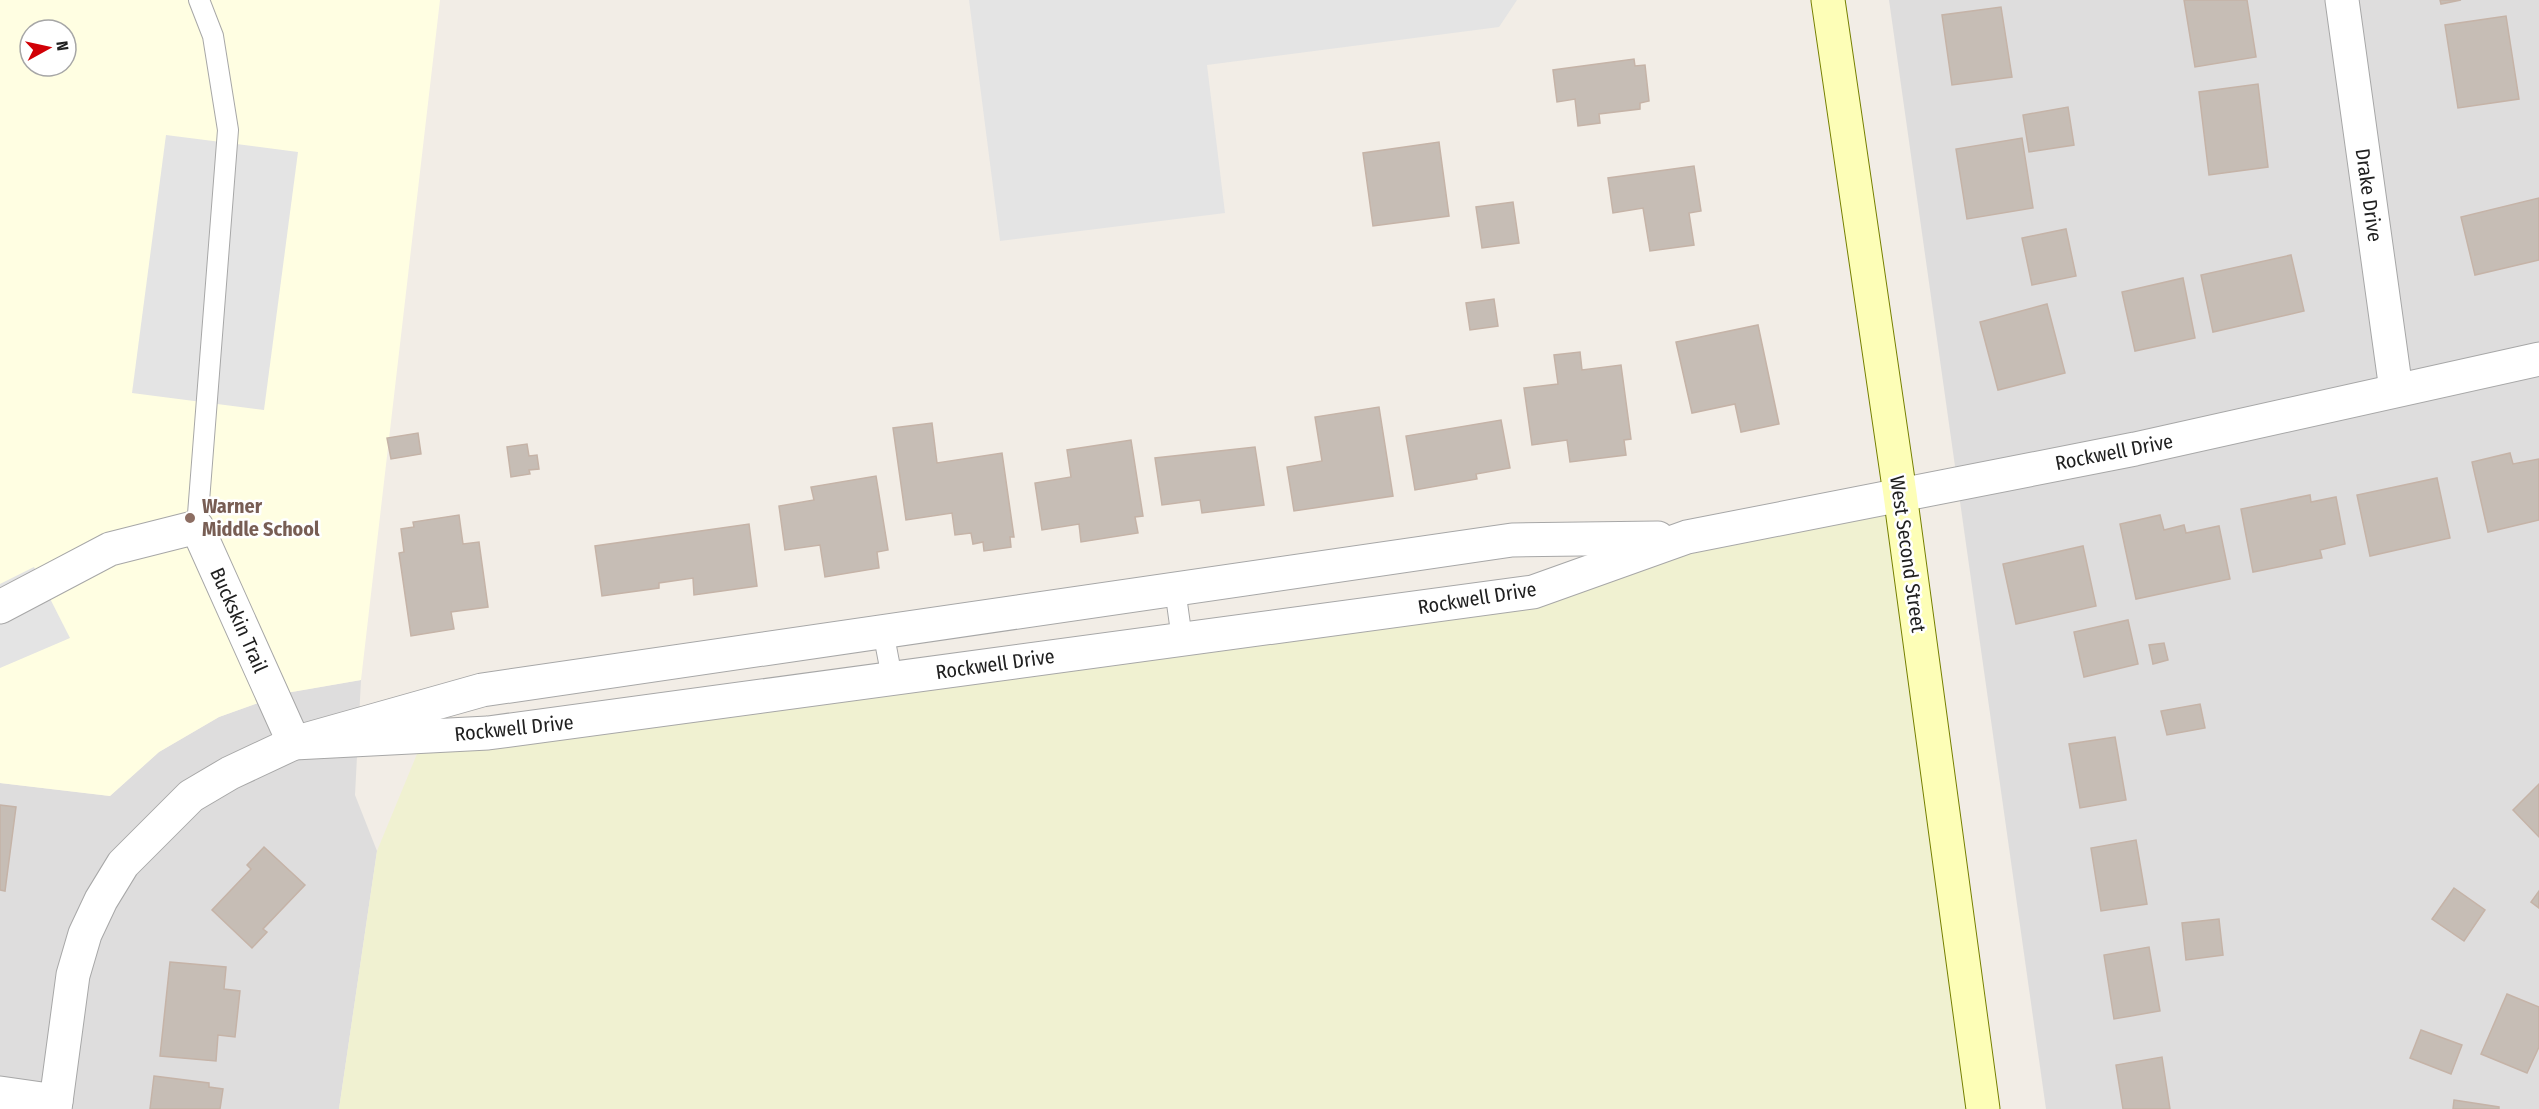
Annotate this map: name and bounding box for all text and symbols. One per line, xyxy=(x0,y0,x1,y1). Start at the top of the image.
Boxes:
north arrow xyxy=(18,18,78,78)
text: N xyxy=(52,40,72,52)
street label: Drake Drive xyxy=(2351,147,2387,243)
street label: Rockwell Drive xyxy=(2053,429,2175,475)
street label: West Second Street xyxy=(1885,474,1931,634)
place label: Warner Middle School xyxy=(202,494,320,541)
marker: Warner Middle School xyxy=(183,511,197,525)
street label: Buckskin Trail xyxy=(205,564,273,676)
street label: Rockwell Drive xyxy=(1416,577,1538,619)
street label: Rockwell Drive xyxy=(934,644,1056,684)
street label: Rockwell Drive xyxy=(453,710,575,746)

